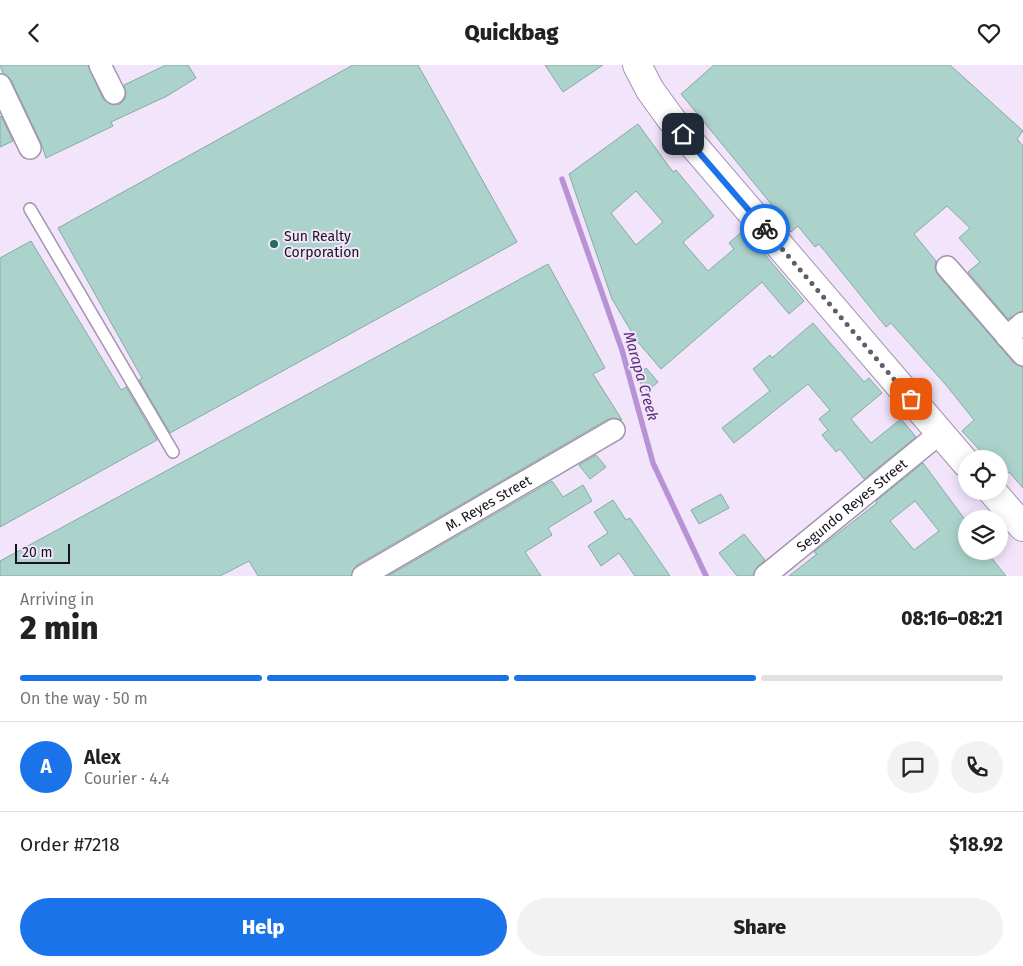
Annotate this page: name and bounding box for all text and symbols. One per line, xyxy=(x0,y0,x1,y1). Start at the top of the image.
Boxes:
icon: back xyxy=(20,19,48,47)
text: Quickbag xyxy=(464,19,559,46)
icon: heart xyxy=(975,19,1003,47)
pin xyxy=(662,113,704,155)
icon: home xyxy=(669,120,697,148)
courier xyxy=(740,204,790,254)
icon: bike xyxy=(751,215,779,243)
place label: Sun Realty Corporation xyxy=(284,228,360,261)
marker: Sun Realty Corporation xyxy=(268,238,280,250)
water label: Marapa Creek xyxy=(620,329,662,423)
pin xyxy=(890,378,932,420)
icon: bag xyxy=(897,385,925,413)
map controls xyxy=(958,450,1008,560)
button: locate xyxy=(958,450,1008,500)
street label: Segundo Reyes Street xyxy=(793,454,911,555)
street label: M. Reyes Street xyxy=(442,471,535,535)
button: layers xyxy=(958,510,1008,560)
scale bar xyxy=(15,541,70,564)
text: 20 m xyxy=(22,544,52,561)
text: Arriving in xyxy=(20,590,94,609)
text: 08:16–08:21 xyxy=(901,607,1003,630)
text: 2 min xyxy=(20,609,98,647)
text: On the way · 50 m xyxy=(20,689,148,708)
button: chat xyxy=(887,741,939,793)
button: phone xyxy=(951,741,1003,793)
text: Alex xyxy=(84,746,121,769)
text: A xyxy=(40,755,52,778)
text: Courier · 4.4 xyxy=(84,769,170,788)
text: Order #7218 xyxy=(20,833,120,856)
text: $18.92 xyxy=(949,833,1003,856)
button: Help xyxy=(20,898,507,956)
button: Share xyxy=(517,898,1003,956)

